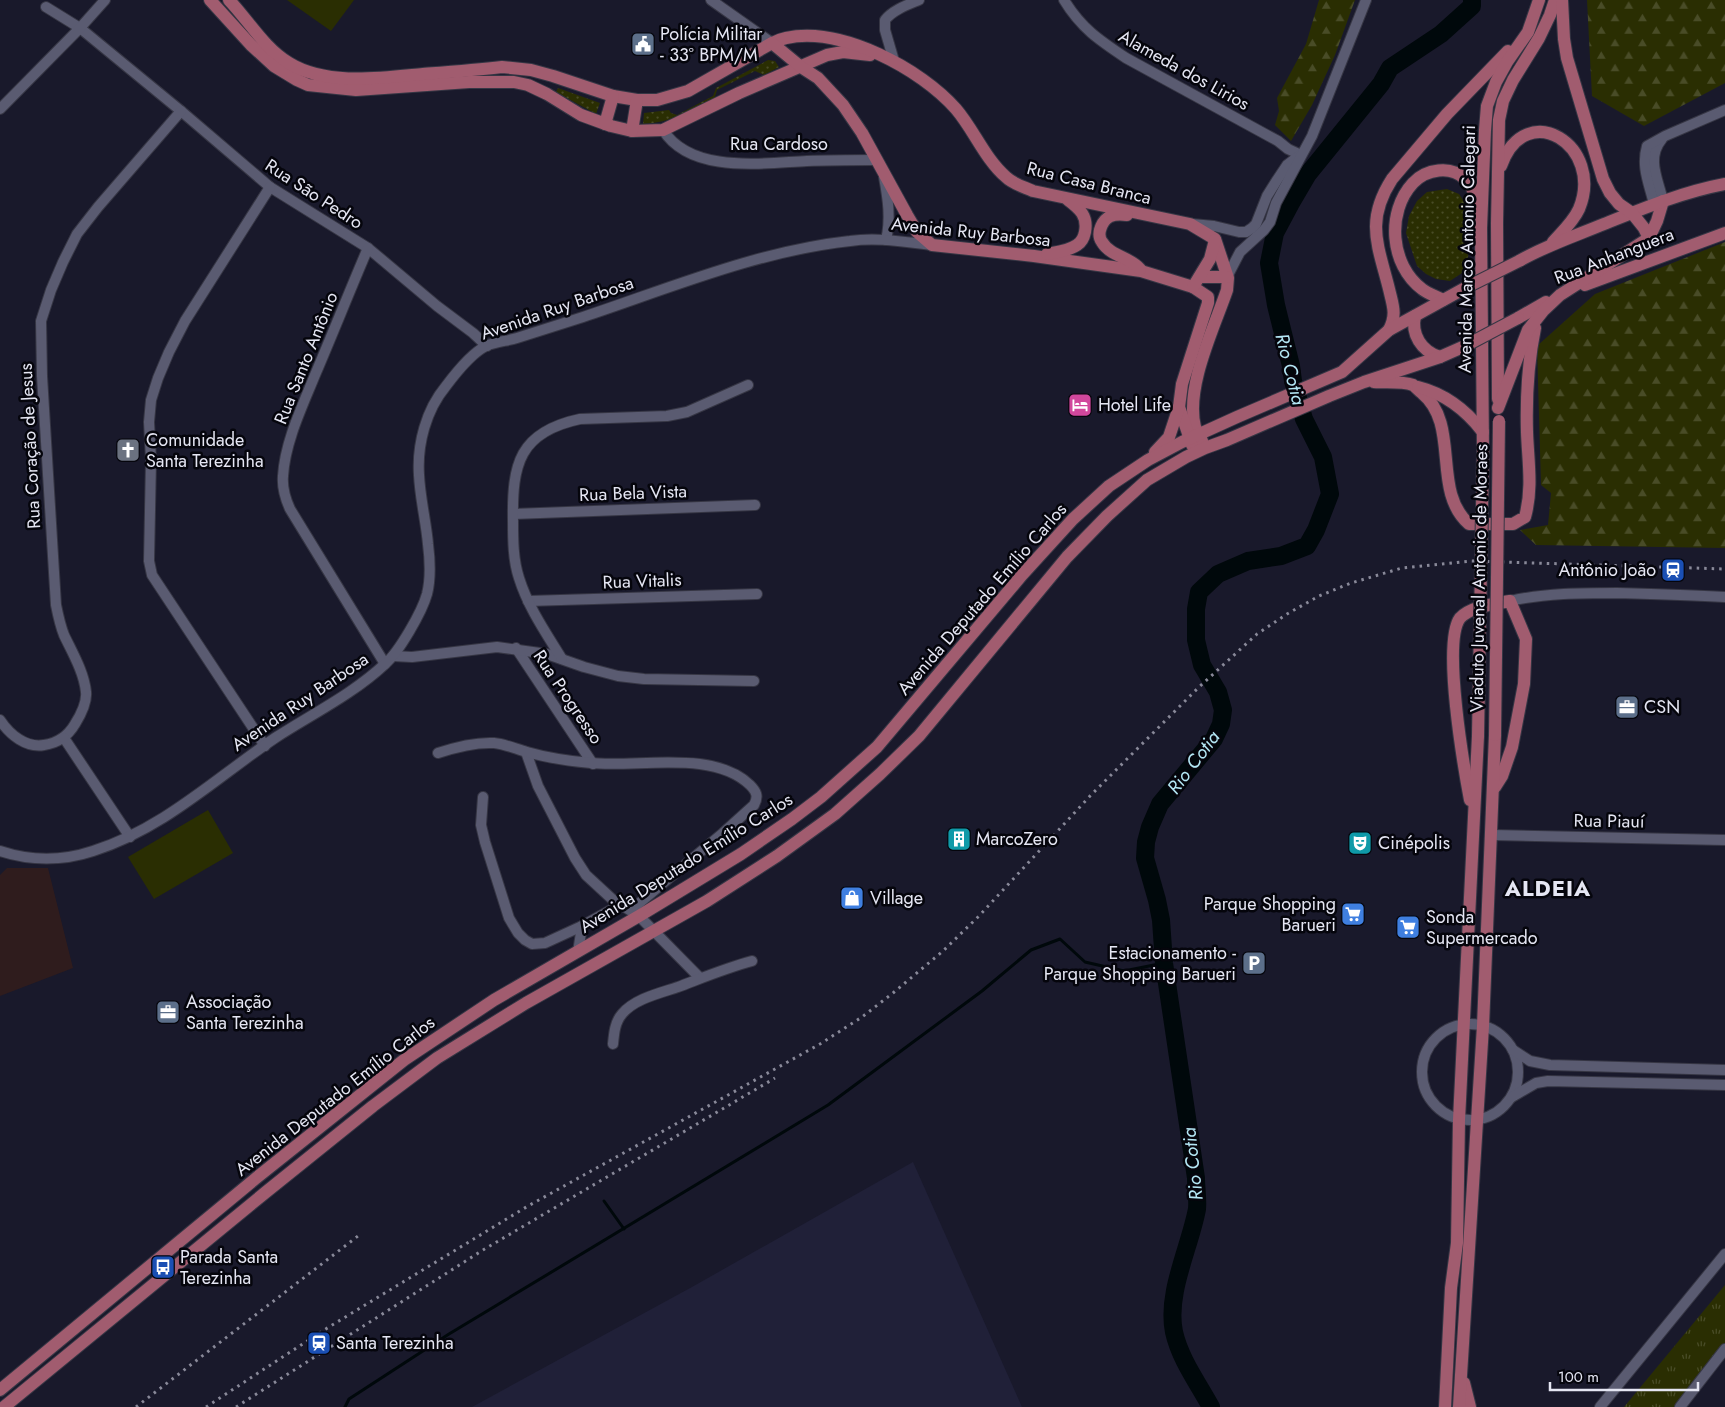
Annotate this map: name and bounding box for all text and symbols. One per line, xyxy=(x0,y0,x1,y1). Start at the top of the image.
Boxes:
place label: Polícia Militar - 33º BPM/M xyxy=(660,21,763,68)
street label: Alameda dos Lirios xyxy=(1114,23,1254,117)
public building icon: Polícia Militar - 33º BPM/M xyxy=(630,31,656,57)
street label: Avenida Marco Antonio Calegari xyxy=(1452,125,1482,373)
street label: Rua Cardoso xyxy=(730,131,828,157)
street label: Rua São Pedro xyxy=(260,153,368,235)
street label: Rua Casa Branca xyxy=(1024,155,1154,211)
street label: Avenida Ruy Barbosa xyxy=(890,211,1052,253)
street label: Rua Anhanguera xyxy=(1550,221,1678,291)
street label: Avenida Ruy Barbosa xyxy=(477,270,637,346)
street label: Rua Santo Antônio xyxy=(268,288,344,428)
water label: Rio Cotia xyxy=(1269,330,1313,408)
street label: Rua Coração de Jesus xyxy=(13,363,47,529)
hotel icon: Hotel Life xyxy=(1067,392,1093,418)
place label: Hotel Life xyxy=(1098,392,1171,418)
place label: Comunidade Santa Terezinha xyxy=(146,427,264,474)
church icon: Comunidade Santa Terezinha xyxy=(115,437,141,463)
street label: Viaduto Juvenal Antonio de Moraes xyxy=(1464,444,1494,712)
street label: Rua Bela Vista xyxy=(579,478,687,508)
street label: Avenida Deputado Emílio Carlos xyxy=(891,497,1073,701)
place label: Antônio João xyxy=(1558,557,1656,583)
station icon: Antônio João xyxy=(1660,557,1686,583)
street label: Rua Vitalis xyxy=(602,567,682,595)
street label: Rua Progresso xyxy=(527,645,609,749)
street label: Avenida Ruy Barbosa xyxy=(226,646,374,758)
office icon: CSN xyxy=(1614,694,1640,720)
place label: CSN xyxy=(1644,694,1680,720)
water label: Rio Cotia xyxy=(1161,725,1227,800)
street label: Avenida Deputado Emílio Carlos xyxy=(574,787,798,939)
street label: Rua Piauí xyxy=(1573,807,1646,835)
building icon: MarcoZero xyxy=(946,826,972,852)
place label: MarcoZero xyxy=(976,826,1058,852)
theatre icon: Cinépolis xyxy=(1347,830,1373,856)
place label: Cinépolis xyxy=(1378,830,1450,856)
district label: ALDEIA xyxy=(1504,872,1591,904)
shop icon: Village xyxy=(839,885,865,911)
place label: Village xyxy=(870,885,923,911)
place label: Parque Shopping Barueri xyxy=(1204,891,1336,938)
supermarket icon: Parque Shopping Barueri xyxy=(1340,901,1366,927)
place label: Sonda Supermercado xyxy=(1426,904,1538,951)
supermarket icon: Sonda Supermercado xyxy=(1395,914,1421,940)
place label: Estacionamento - Parque Shopping Barueri xyxy=(1044,940,1236,987)
parking icon: Estacionamento - Parque Shopping Barueri xyxy=(1241,950,1267,976)
place label: Associação Santa Terezinha xyxy=(186,989,304,1036)
office icon: Associação Santa Terezinha xyxy=(155,999,181,1025)
street label: Avenida Deputado Emílio Carlos xyxy=(230,1010,440,1182)
water label: Rio Cotia xyxy=(1175,1126,1210,1202)
place label: Parada Santa Terezinha xyxy=(180,1244,278,1291)
bus stop icon: Parada Santa Terezinha xyxy=(150,1254,176,1280)
station icon: Santa Terezinha xyxy=(306,1330,332,1356)
place label: Santa Terezinha xyxy=(336,1330,454,1356)
scale bar xyxy=(1550,1360,1698,1392)
text: 100 m xyxy=(1558,1366,1599,1388)

